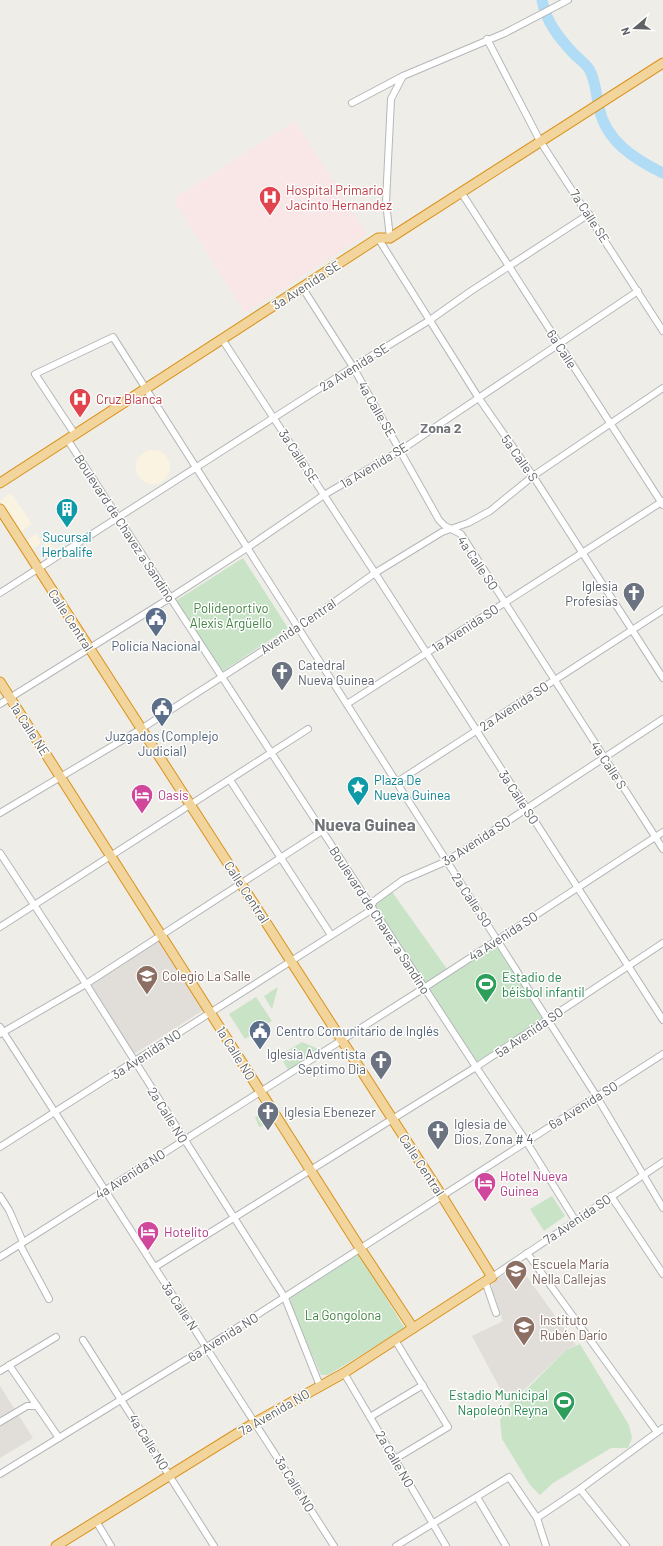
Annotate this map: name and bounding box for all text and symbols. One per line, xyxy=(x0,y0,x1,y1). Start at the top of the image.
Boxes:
north arrow xyxy=(615,8,655,48)
text: N xyxy=(618,26,632,37)
place label: Hospital Primario Jacinto Hernandez xyxy=(286,182,392,213)
hospital icon: Hospital Primario Jacinto Hernandez xyxy=(257,184,283,217)
street label: 7a Calle SE xyxy=(567,186,613,246)
street label: 3a Avenida SE xyxy=(269,257,343,313)
street label: 6a Calle xyxy=(544,326,581,372)
street label: 2a Avenida SE xyxy=(316,339,392,395)
street label: 4a Calle SE xyxy=(355,378,399,440)
hospital icon: Cruz Blanca xyxy=(67,386,93,419)
place label: Cruz Blanca xyxy=(96,391,162,407)
district label: Zona 2 xyxy=(420,419,462,436)
street label: 3a Calle SE xyxy=(276,426,322,486)
street label: 5a Calle S xyxy=(498,432,542,484)
street label: 1a Avenida SE xyxy=(337,438,411,492)
street label: Boulevard de Chavez a Sandino xyxy=(71,451,179,605)
building icon: Sucursal Herbalife xyxy=(54,496,80,529)
place label: Sucursal Herbalife xyxy=(41,529,93,560)
street label: 4a Calle SO xyxy=(454,533,502,593)
place label: Iglesia Profesias xyxy=(565,578,618,609)
church icon: Iglesia Profesias xyxy=(621,580,647,613)
street label: Calle Central xyxy=(45,586,97,654)
street label: Avenida Central xyxy=(257,595,339,657)
park label: Polideportivo Alexis Argüello xyxy=(190,600,272,631)
street label: 1a Avenida SO xyxy=(429,600,501,656)
public building icon: Policía Nacional xyxy=(143,605,169,638)
place label: Policía Nacional xyxy=(112,638,200,654)
place label: Catedral Nueva Guinea xyxy=(298,657,374,688)
church icon: Catedral Nueva Guinea xyxy=(269,659,295,692)
street label: 2a Avenida SO xyxy=(477,678,551,734)
public building icon: Juzgados (Complejo Judicial) xyxy=(149,695,175,728)
street label: 1a Calle NE xyxy=(7,699,53,759)
place label: Juzgados (Complejo Judicial) xyxy=(105,728,219,759)
street label: 4a Calle S xyxy=(588,738,630,792)
street label: 3a Calle SO xyxy=(496,767,542,827)
place label: Plaza De Nueva Guinea xyxy=(374,772,450,803)
place icon: Plaza De Nueva Guinea xyxy=(345,774,371,807)
hotel icon: Oasis xyxy=(129,782,155,815)
place label: Oasis xyxy=(158,787,188,803)
street label: 3a Avenida SO xyxy=(439,813,513,869)
district label: Nueva Guinea xyxy=(314,814,416,834)
street label: Boulevard de Chavez a Sandino xyxy=(326,843,434,997)
street label: Calle Central xyxy=(221,858,273,926)
street label: 2a Calle SO xyxy=(448,870,496,930)
street label: 4a Avenida SO xyxy=(465,908,541,964)
school or university icon: Colegio La Salle xyxy=(134,963,160,996)
place label: Colegio La Salle xyxy=(162,968,251,984)
place label: Estadio de béisbol infantil xyxy=(502,969,585,1000)
sports icon: Estadio de béisbol infantil xyxy=(473,971,499,1004)
street label: 5a Avenida SO xyxy=(492,1003,566,1061)
public building icon: Centro Comunitario de Inglés xyxy=(247,1018,273,1051)
street label: 1a Calle NO xyxy=(213,1023,259,1083)
place label: Centro Comunitario de Inglés xyxy=(276,1023,439,1039)
street label: 3a Avenida NO xyxy=(108,1026,184,1082)
place label: Iglesia Adventista Septimo Dia xyxy=(267,1046,366,1077)
church icon: Iglesia Adventista Septimo Dia xyxy=(368,1048,394,1081)
street label: 6a Avenida SO xyxy=(545,1077,621,1133)
street label: 2a Calle NO xyxy=(145,1084,191,1146)
church icon: Iglesia Ebenezer xyxy=(255,1099,281,1132)
place label: Iglesia Ebenezer xyxy=(284,1104,376,1120)
place label: Iglesia de Dios, Zona # 4 xyxy=(454,1116,534,1147)
church icon: Iglesia de Dios, Zona # 4 xyxy=(425,1118,451,1151)
street label: Calle Central xyxy=(396,1131,448,1199)
street label: 4a Avenida NO xyxy=(92,1145,168,1203)
place label: Hotel Nueva Guinea xyxy=(500,1168,568,1199)
hotel icon: Hotel Nueva Guinea xyxy=(472,1170,498,1203)
street label: 7a Avenida SO xyxy=(540,1191,614,1247)
hotel icon: Hotelito xyxy=(135,1219,161,1252)
place label: Hotelito xyxy=(164,1224,209,1240)
place label: Escuela María Nella Callejas xyxy=(532,1256,609,1287)
school or university icon: Escuela María Nella Callejas xyxy=(503,1258,529,1291)
street label: 3a Calle N xyxy=(158,1279,202,1333)
park label: La Gongolona xyxy=(305,1307,381,1323)
street label: 6a Avenida NO xyxy=(185,1309,261,1365)
place label: Instituto Rubén Darío xyxy=(540,1312,608,1343)
school or university icon: Instituto Rubén Darío xyxy=(511,1314,537,1347)
street label: 7a Avenida NO xyxy=(236,1385,312,1439)
place label: Estadio Municipal Napoleón Reyna xyxy=(449,1387,548,1418)
sports icon: Estadio Municipal Napoleón Reyna xyxy=(551,1389,577,1422)
street label: 4a Calle NO xyxy=(125,1411,173,1473)
street label: 2a Calle NO xyxy=(372,1428,418,1490)
street label: 3a Calle NO xyxy=(272,1453,318,1515)

